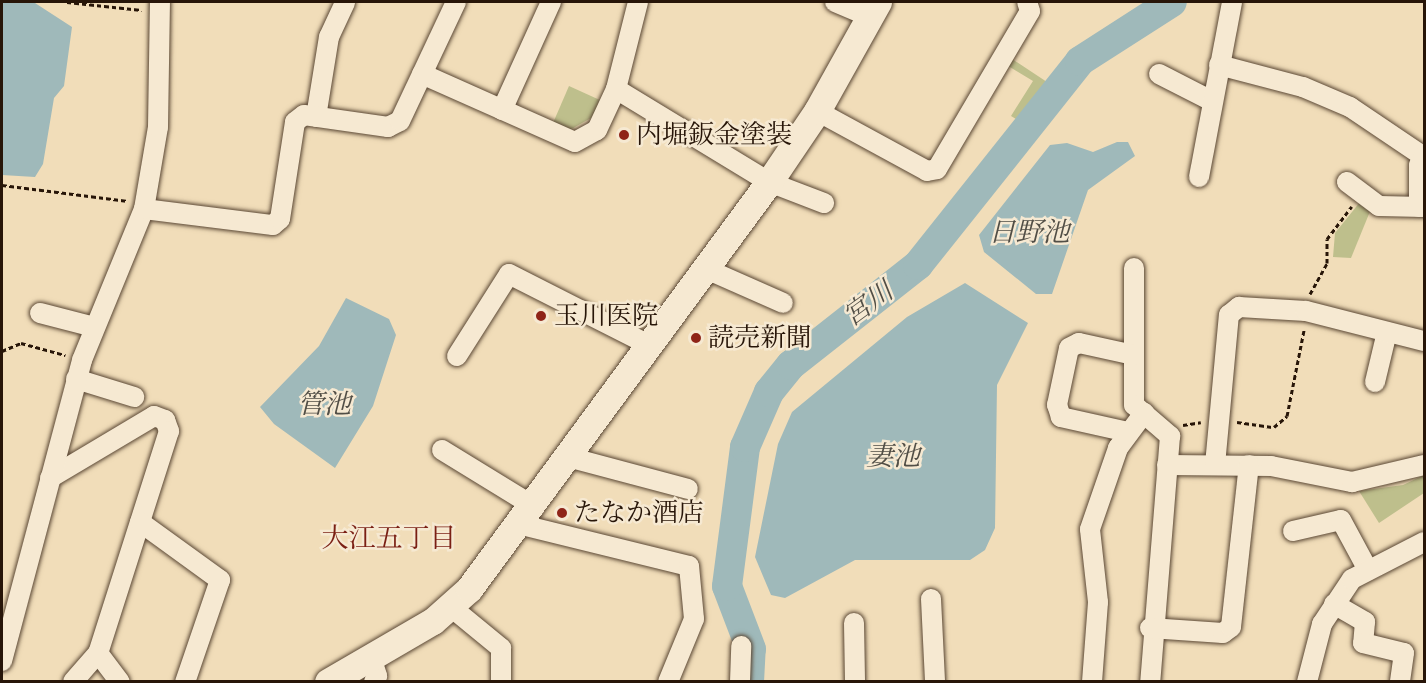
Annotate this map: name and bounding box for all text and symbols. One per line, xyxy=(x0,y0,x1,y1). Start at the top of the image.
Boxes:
place label: 内堀鈑金塗装 xyxy=(636,119,792,151)
marker: 内堀鈑金塗装 xyxy=(617,128,631,142)
water label: 日野池 xyxy=(989,217,1069,249)
water label: 宮川 xyxy=(837,275,899,333)
place label: 玉川医院 xyxy=(554,300,658,332)
marker: 玉川医院 xyxy=(532,307,550,325)
place label: 読売新聞 xyxy=(708,322,812,354)
marker: 読売新聞 xyxy=(689,331,703,345)
water label: 管池 xyxy=(297,389,351,421)
water label: 妻池 xyxy=(866,441,920,473)
place label: たなか酒店 xyxy=(574,497,704,529)
marker: たなか酒店 xyxy=(555,506,569,520)
district label: 大江五丁目 xyxy=(322,523,456,555)

